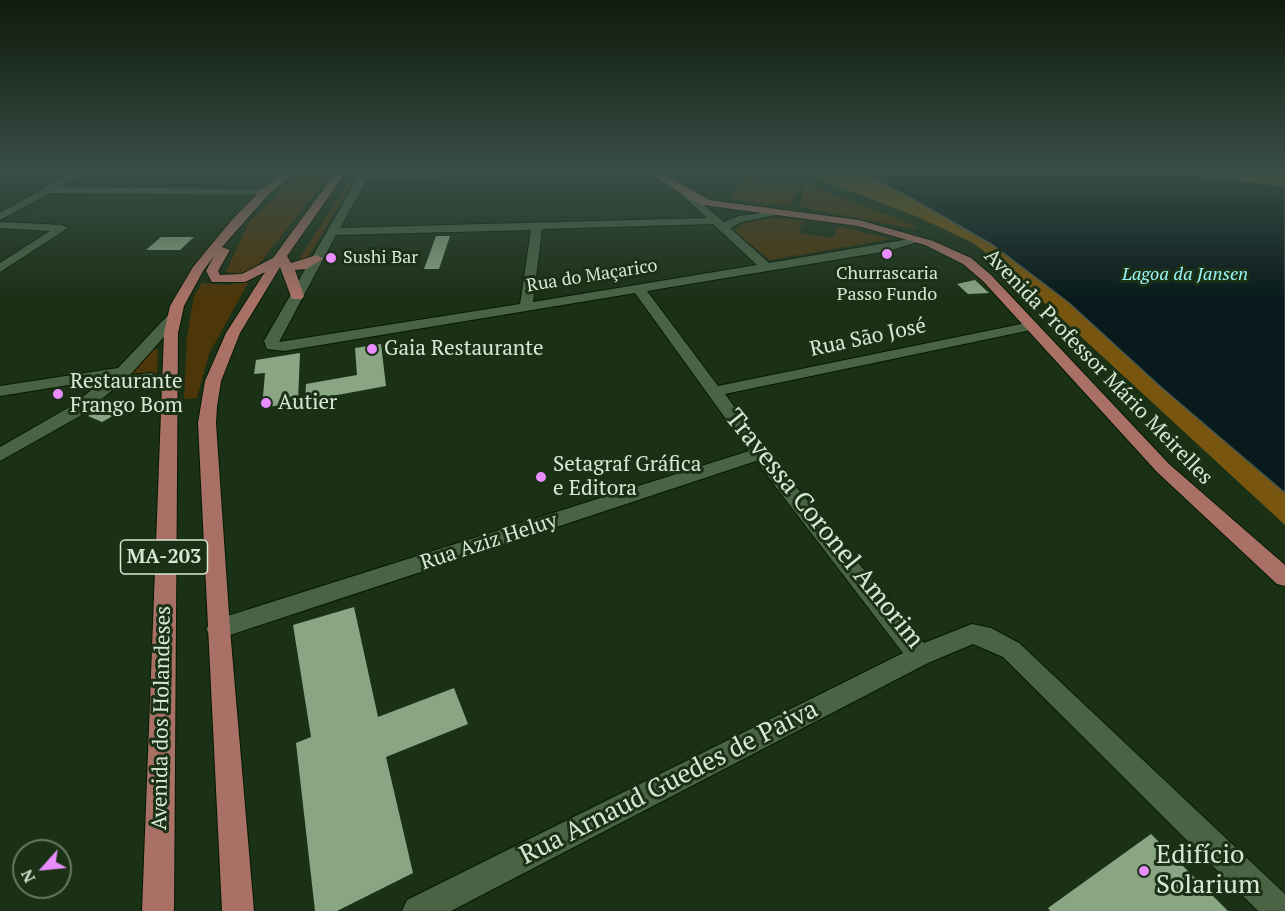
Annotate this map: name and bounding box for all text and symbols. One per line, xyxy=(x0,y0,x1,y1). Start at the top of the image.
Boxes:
street label: Avenida Professor Mário Meirelles xyxy=(978,244,1218,490)
place label: Sushi Bar xyxy=(343,247,418,269)
marker: Churrascaria Passo Fundo xyxy=(880,247,894,261)
marker: Sushi Bar xyxy=(324,251,338,265)
street label: Rua do Maçarico xyxy=(525,255,659,297)
place label: Churrascaria Passo Fundo xyxy=(836,263,938,306)
water label: Lagoa da Jansen xyxy=(1122,264,1248,286)
street label: Rua São José xyxy=(808,313,928,363)
place label: Gaia Restaurante xyxy=(384,336,544,362)
marker: Gaia Restaurante xyxy=(365,342,379,356)
place label: Restaurante Frango Bom xyxy=(70,369,183,419)
marker: Restaurante Frango Bom xyxy=(51,387,65,401)
place label: Autier xyxy=(278,390,337,416)
marker: Autier xyxy=(259,396,273,410)
street label: Travessa Coronel Amorim xyxy=(718,403,930,655)
place label: Setagraf Gráfica e Editora xyxy=(553,452,701,502)
marker: Setagraf Gráfica e Editora xyxy=(534,470,548,484)
street label: Rua Aziz Heluy xyxy=(417,508,561,576)
road number: MA-203 xyxy=(120,540,207,574)
street label: Avenida dos Holandeses xyxy=(147,606,177,830)
street label: Rua Arnaud Guedes de Paiva xyxy=(515,694,823,872)
north arrow xyxy=(12,839,72,899)
place label: Edifício Solarium xyxy=(1156,840,1260,902)
marker: Edifício Solarium xyxy=(1137,864,1151,878)
text: N xyxy=(15,866,40,887)

